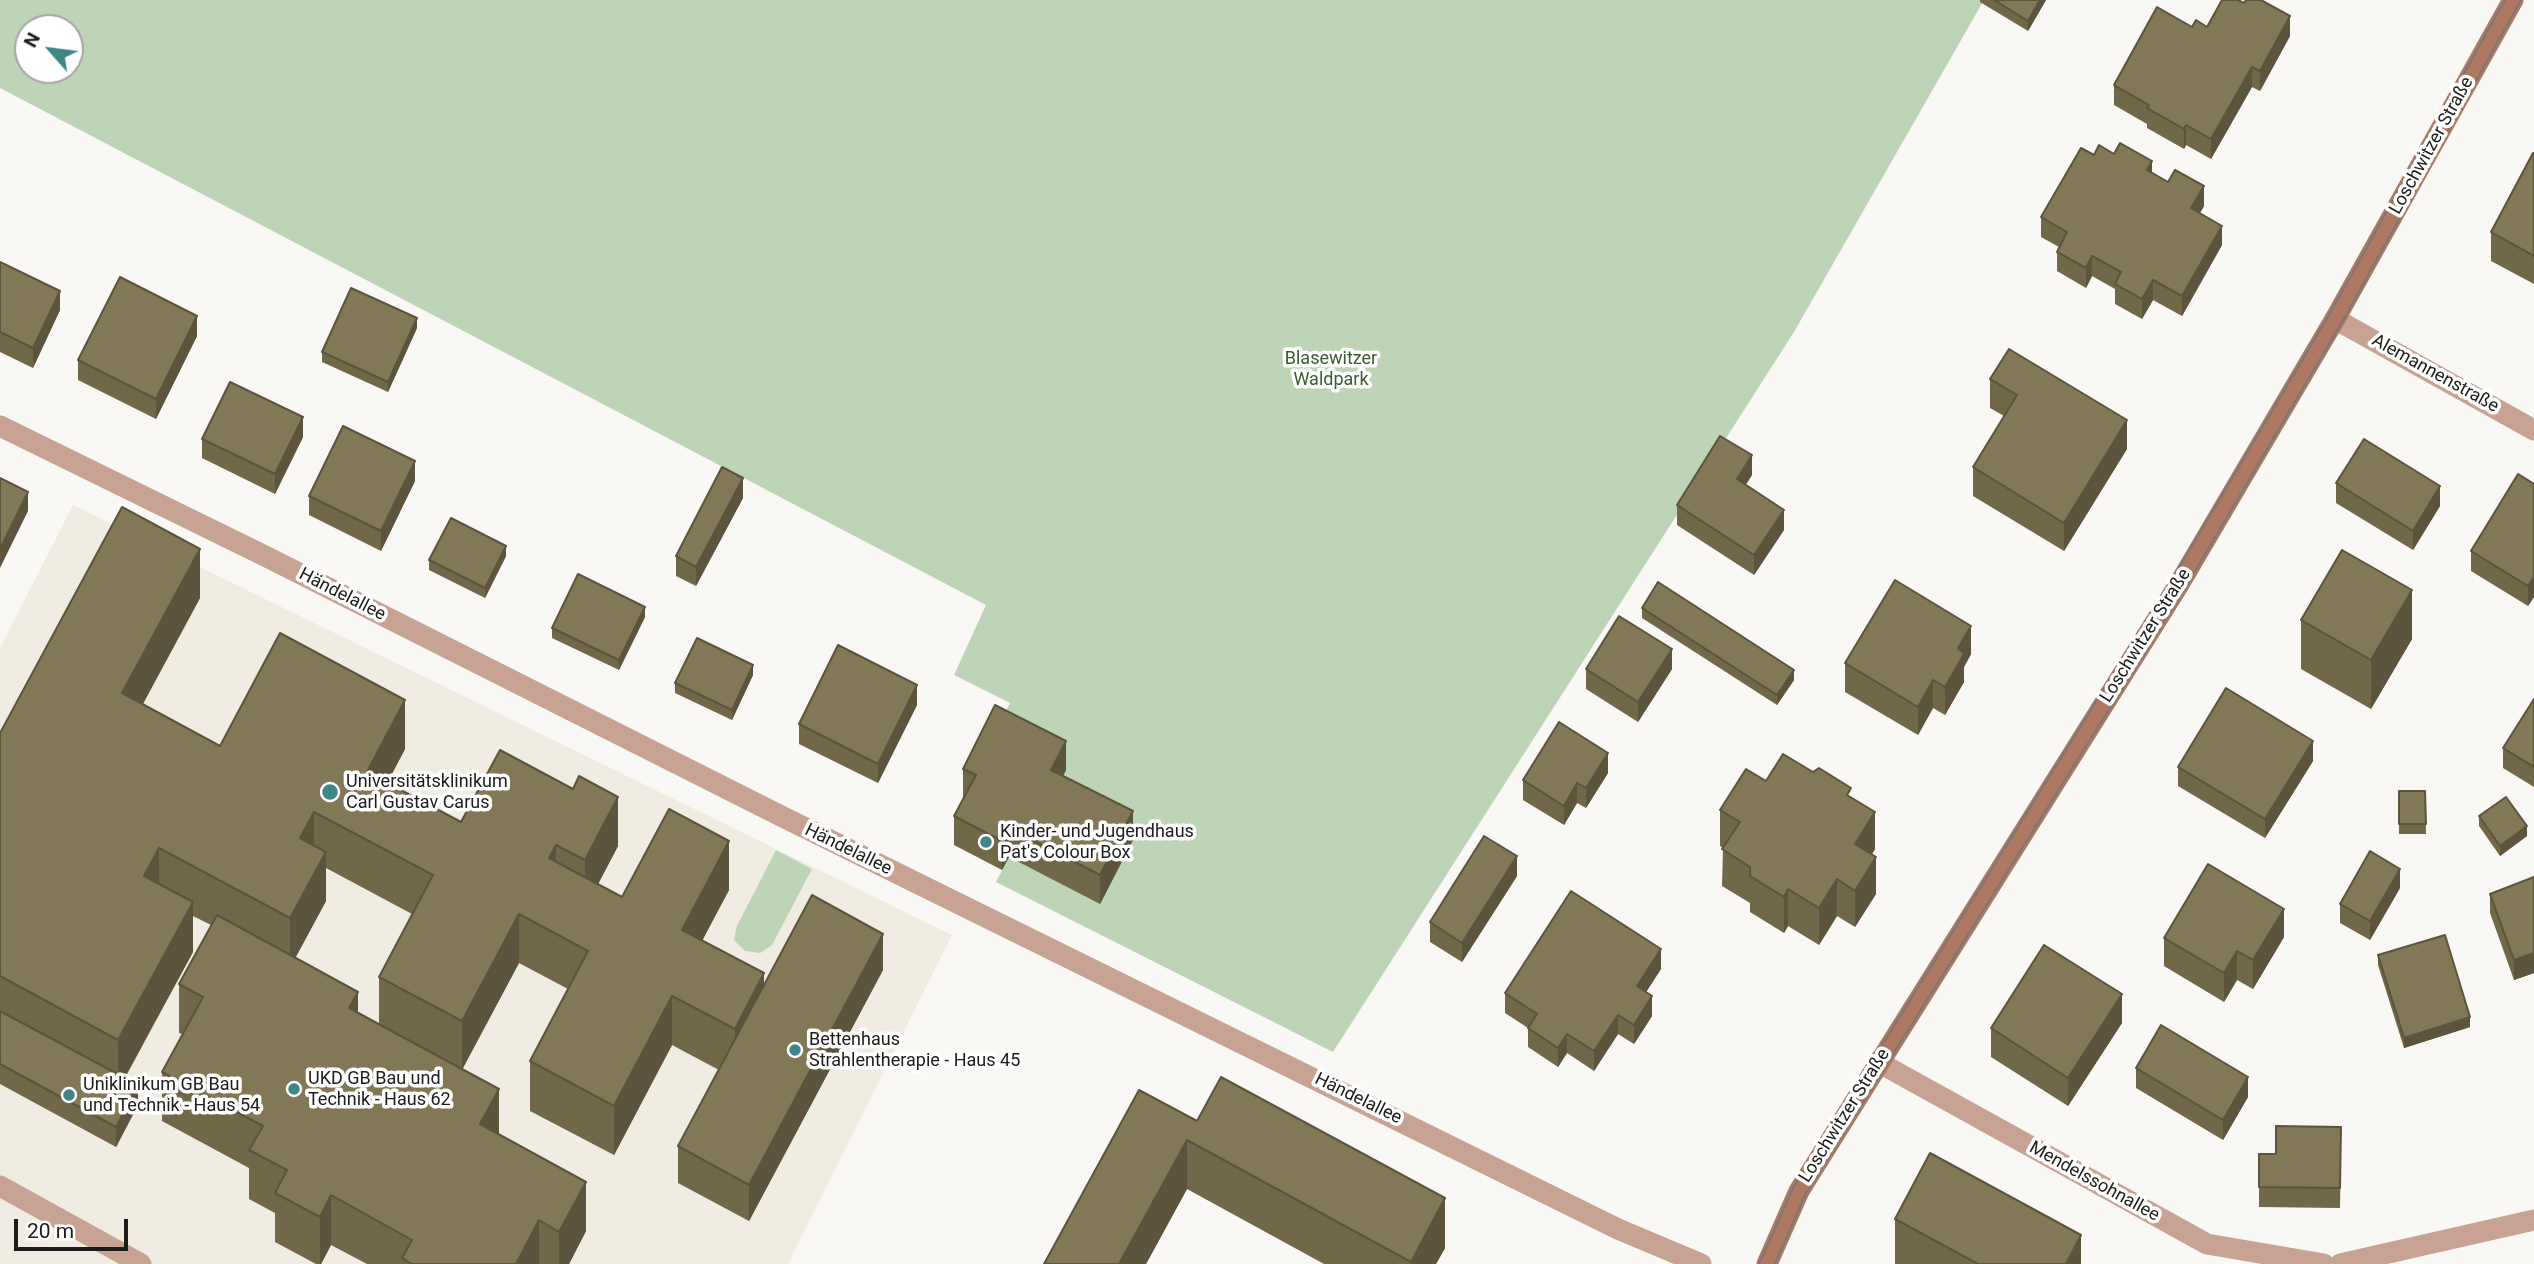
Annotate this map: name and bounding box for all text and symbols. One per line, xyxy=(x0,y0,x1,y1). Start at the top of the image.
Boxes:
north arrow xyxy=(14,14,84,84)
text: N xyxy=(18,29,45,51)
street label: Loschwitzer Straße xyxy=(2385,74,2479,218)
street label: Alemannenstraße xyxy=(2368,330,2502,418)
park label: Blasewitzer Waldpark xyxy=(1285,348,1377,390)
street label: Händelallee xyxy=(295,564,389,626)
street label: Loschwitzer Straße xyxy=(2096,565,2196,707)
place label: Universitätsklinikum Carl Gustav Carus xyxy=(346,771,508,814)
marker: Universitätsklinikum Carl Gustav Carus xyxy=(320,782,340,802)
street label: Händelallee xyxy=(801,820,895,880)
place label: Kinder- und Jugendhaus Pat's Colour Box xyxy=(1000,821,1194,864)
marker: Kinder- und Jugendhaus Pat's Colour Box xyxy=(978,834,994,850)
place label: Bettenhaus Strahlentherapie - Haus 45 xyxy=(809,1029,1020,1072)
marker: Bettenhaus Strahlentherapie - Haus 45 xyxy=(787,1042,803,1058)
street label: Loschwitzer Straße xyxy=(1795,1045,1895,1187)
place label: UKD GB Bau und Technik - Haus 62 xyxy=(308,1068,451,1110)
street label: Händelallee xyxy=(1311,1069,1405,1129)
place label: Uniklinikum GB Bau und Technik - Haus 54 xyxy=(83,1074,260,1116)
marker: UKD GB Bau und Technik - Haus 62 xyxy=(286,1081,302,1097)
marker: Uniklinikum GB Bau und Technik - Haus 54 xyxy=(61,1087,77,1103)
street label: Mendelssohnallee xyxy=(2025,1137,2163,1227)
scale bar xyxy=(18,1204,131,1248)
text: 20 m xyxy=(27,1219,74,1243)

